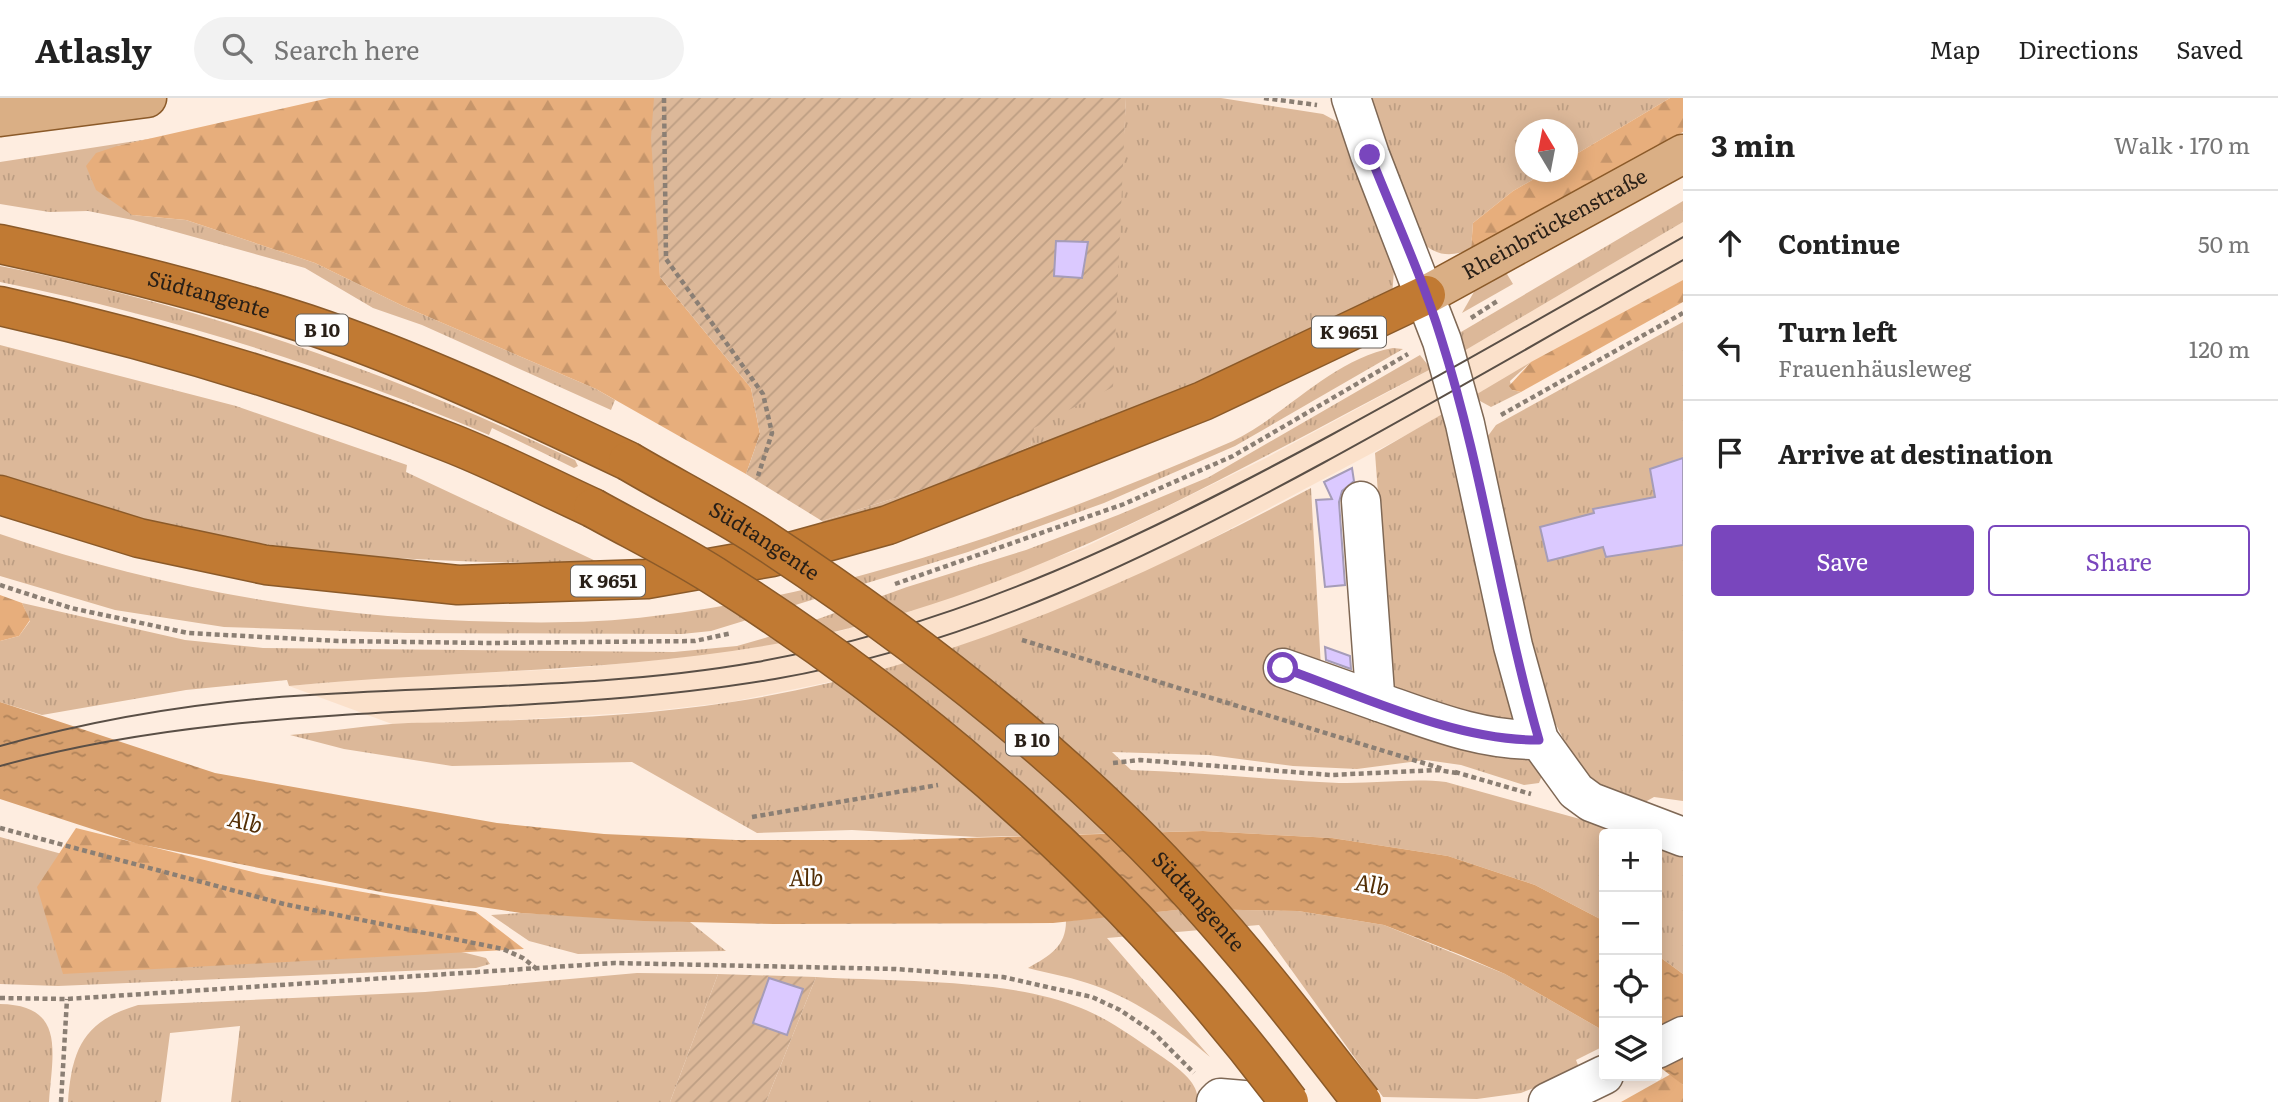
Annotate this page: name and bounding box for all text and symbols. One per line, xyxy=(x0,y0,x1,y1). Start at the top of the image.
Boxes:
search box xyxy=(194,17,684,80)
text: Atlasly xyxy=(35,24,152,73)
icon: search xyxy=(218,29,256,67)
text: Search here xyxy=(274,29,420,68)
text: Map xyxy=(1929,31,1980,66)
text: Directions xyxy=(2018,31,2138,66)
text: Saved xyxy=(2176,31,2243,66)
north arrow xyxy=(1515,119,1578,182)
text: 3 min xyxy=(1711,122,1795,166)
text: Walk · 170 m xyxy=(2114,127,2250,161)
route end xyxy=(1354,139,1385,170)
street label: Rheinbrückenstraße xyxy=(1456,159,1652,285)
text: Continue xyxy=(1778,223,1900,262)
icon: ahead xyxy=(1711,224,1749,262)
text: 50 m xyxy=(2198,226,2250,260)
street label: Südtangente xyxy=(145,261,275,325)
text: Turn left xyxy=(1778,311,1897,350)
road number: B 10 xyxy=(296,314,348,346)
road number: K 9651 xyxy=(1312,316,1386,348)
icon: left xyxy=(1711,329,1749,367)
text: 120 m xyxy=(2189,331,2250,365)
text: Frauenhäusleweg xyxy=(1778,350,1971,384)
text: Arrive at destination xyxy=(1778,433,2053,472)
icon: arrive xyxy=(1711,434,1749,472)
street label: Südtangente xyxy=(704,492,827,586)
button: Save xyxy=(1711,525,1974,596)
button: Share xyxy=(1988,525,2250,596)
road number: K 9651 xyxy=(571,566,645,596)
route start xyxy=(1267,652,1298,683)
road number: B 10 xyxy=(1006,724,1058,755)
water label: Alb xyxy=(225,800,266,841)
map controls xyxy=(1599,829,1662,1081)
button: + xyxy=(1599,829,1662,892)
street label: Südtangente xyxy=(1146,843,1254,957)
water label: Alb xyxy=(788,859,824,893)
water label: Alb xyxy=(1352,863,1393,903)
button: − xyxy=(1599,892,1662,955)
button: locate xyxy=(1599,955,1662,1018)
button: layers xyxy=(1599,1018,1662,1081)

